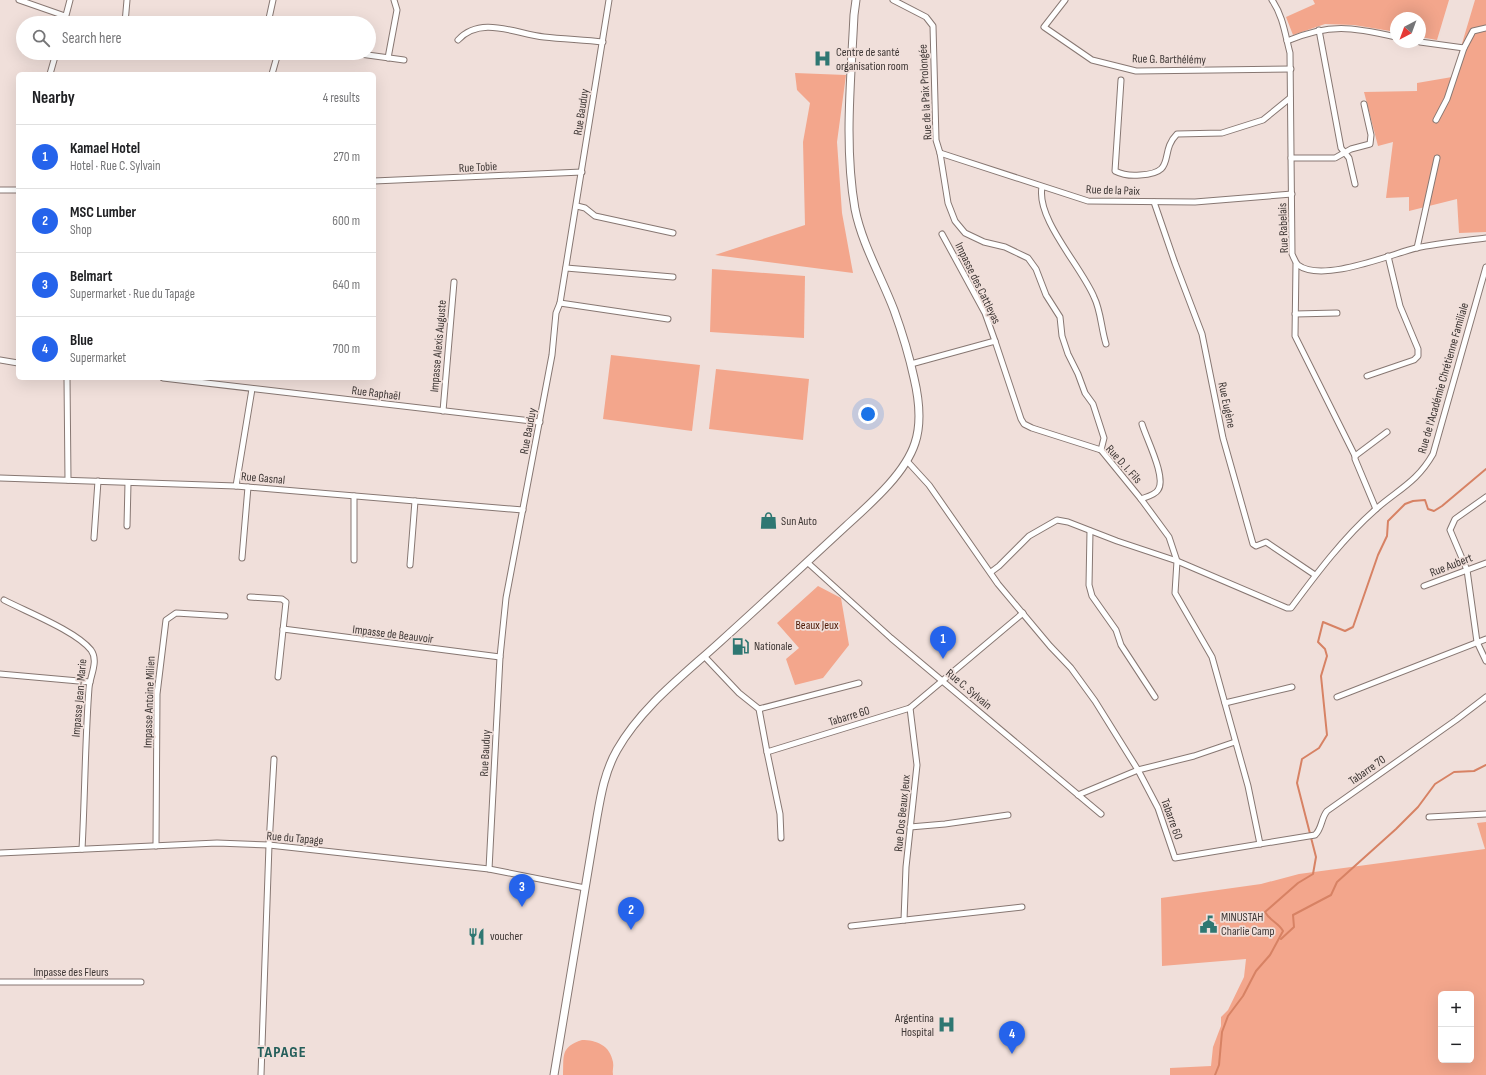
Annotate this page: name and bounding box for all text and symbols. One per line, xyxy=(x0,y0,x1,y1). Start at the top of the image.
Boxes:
north arrow xyxy=(1390,12,1426,48)
search box xyxy=(16,16,376,60)
icon: search xyxy=(30,27,52,49)
text: Search here xyxy=(62,29,122,48)
street label: Rue de la Paix Prolongée xyxy=(915,43,936,140)
place label: Centre de santé organisation room xyxy=(836,45,909,74)
hospital icon: Centre de santé organisation room xyxy=(813,49,833,69)
street label: Rue G. Barthélémy xyxy=(1132,51,1207,68)
street label: Rue Bauduy xyxy=(570,87,593,136)
text: Nearby xyxy=(32,88,75,108)
text: 4 results xyxy=(323,90,360,106)
text: Kamael Hotel xyxy=(70,139,140,158)
text: 1 xyxy=(42,149,48,165)
text: 270 m xyxy=(333,149,360,165)
text: Hotel · Rue C. Sylvain xyxy=(70,158,161,174)
street label: Rue Tobie xyxy=(458,159,498,176)
street label: Rue de la Paix xyxy=(1086,182,1141,199)
street label: Rue Rabelais xyxy=(1275,202,1292,253)
text: MSC Lumber xyxy=(70,203,136,222)
text: 2 xyxy=(42,213,48,229)
text: 600 m xyxy=(332,213,360,229)
text: Shop xyxy=(70,222,92,238)
street label: Impasse des Cattleyas xyxy=(951,240,1004,326)
text: Belmart xyxy=(70,267,113,286)
text: 3 xyxy=(42,277,48,293)
text: 640 m xyxy=(332,277,360,293)
text: Supermarket · Rue du Tapage xyxy=(70,286,195,302)
street label: Impasse Alexis Auguste xyxy=(427,299,450,393)
street label: Rue de l'Académie Chrétienne Familiale xyxy=(1415,301,1472,455)
text: Blue xyxy=(70,331,93,350)
text: 4 xyxy=(42,341,48,357)
text: 700 m xyxy=(333,341,360,357)
text: Supermarket xyxy=(70,350,126,366)
street label: Rue Eugène xyxy=(1214,381,1239,430)
street label: Rue Raphaël xyxy=(351,383,401,404)
your location xyxy=(858,404,878,424)
street label: Rue Bauduy xyxy=(517,406,540,456)
street label: Rue D. I. Fils xyxy=(1102,442,1145,487)
street label: Rue Gasnal xyxy=(240,469,286,488)
shop icon: Sun Auto xyxy=(758,511,778,531)
place label: Sun Auto xyxy=(781,514,817,529)
street label: Rue Aubert xyxy=(1428,550,1475,580)
park label: Beaux Jeux xyxy=(795,618,839,633)
street label: Impasse de Beauvoir xyxy=(351,622,435,647)
pin: 1 xyxy=(930,626,956,659)
fuel station icon: Nationale xyxy=(731,636,751,656)
place label: Nationale xyxy=(754,639,793,654)
street label: Impasse Antoine Milien xyxy=(140,656,159,748)
street label: Impasse Jean-Marie xyxy=(69,658,90,738)
street label: Rue C. Sylvain xyxy=(943,666,995,713)
street label: Tabarre 60 xyxy=(827,703,872,730)
street label: Rue Bauduy xyxy=(477,729,494,777)
street label: Tabarre 70 xyxy=(1346,752,1389,789)
street label: Rue Dos Beaux Jeux xyxy=(891,773,914,852)
street label: Tabarre 60 xyxy=(1157,797,1186,842)
street label: Rue du Tapage xyxy=(266,829,324,848)
pin: 3 xyxy=(509,874,535,907)
pin: 2 xyxy=(618,897,644,930)
place label: MINUSTAH Charlie Camp xyxy=(1221,910,1274,939)
public building icon: MINUSTAH Charlie Camp xyxy=(1198,914,1218,934)
restaurant icon: voucher xyxy=(467,926,487,946)
place label: voucher xyxy=(490,929,523,944)
street label: Impasse des Fleurs xyxy=(33,965,109,980)
map controls xyxy=(1438,991,1474,1063)
button: + xyxy=(1438,991,1474,1027)
place label: Argentina Hospital xyxy=(894,1011,934,1040)
hospital icon: Argentina Hospital xyxy=(937,1015,957,1035)
pin: 4 xyxy=(999,1021,1025,1054)
button: − xyxy=(1438,1027,1474,1063)
district label: TAPAGE xyxy=(257,1043,307,1062)

